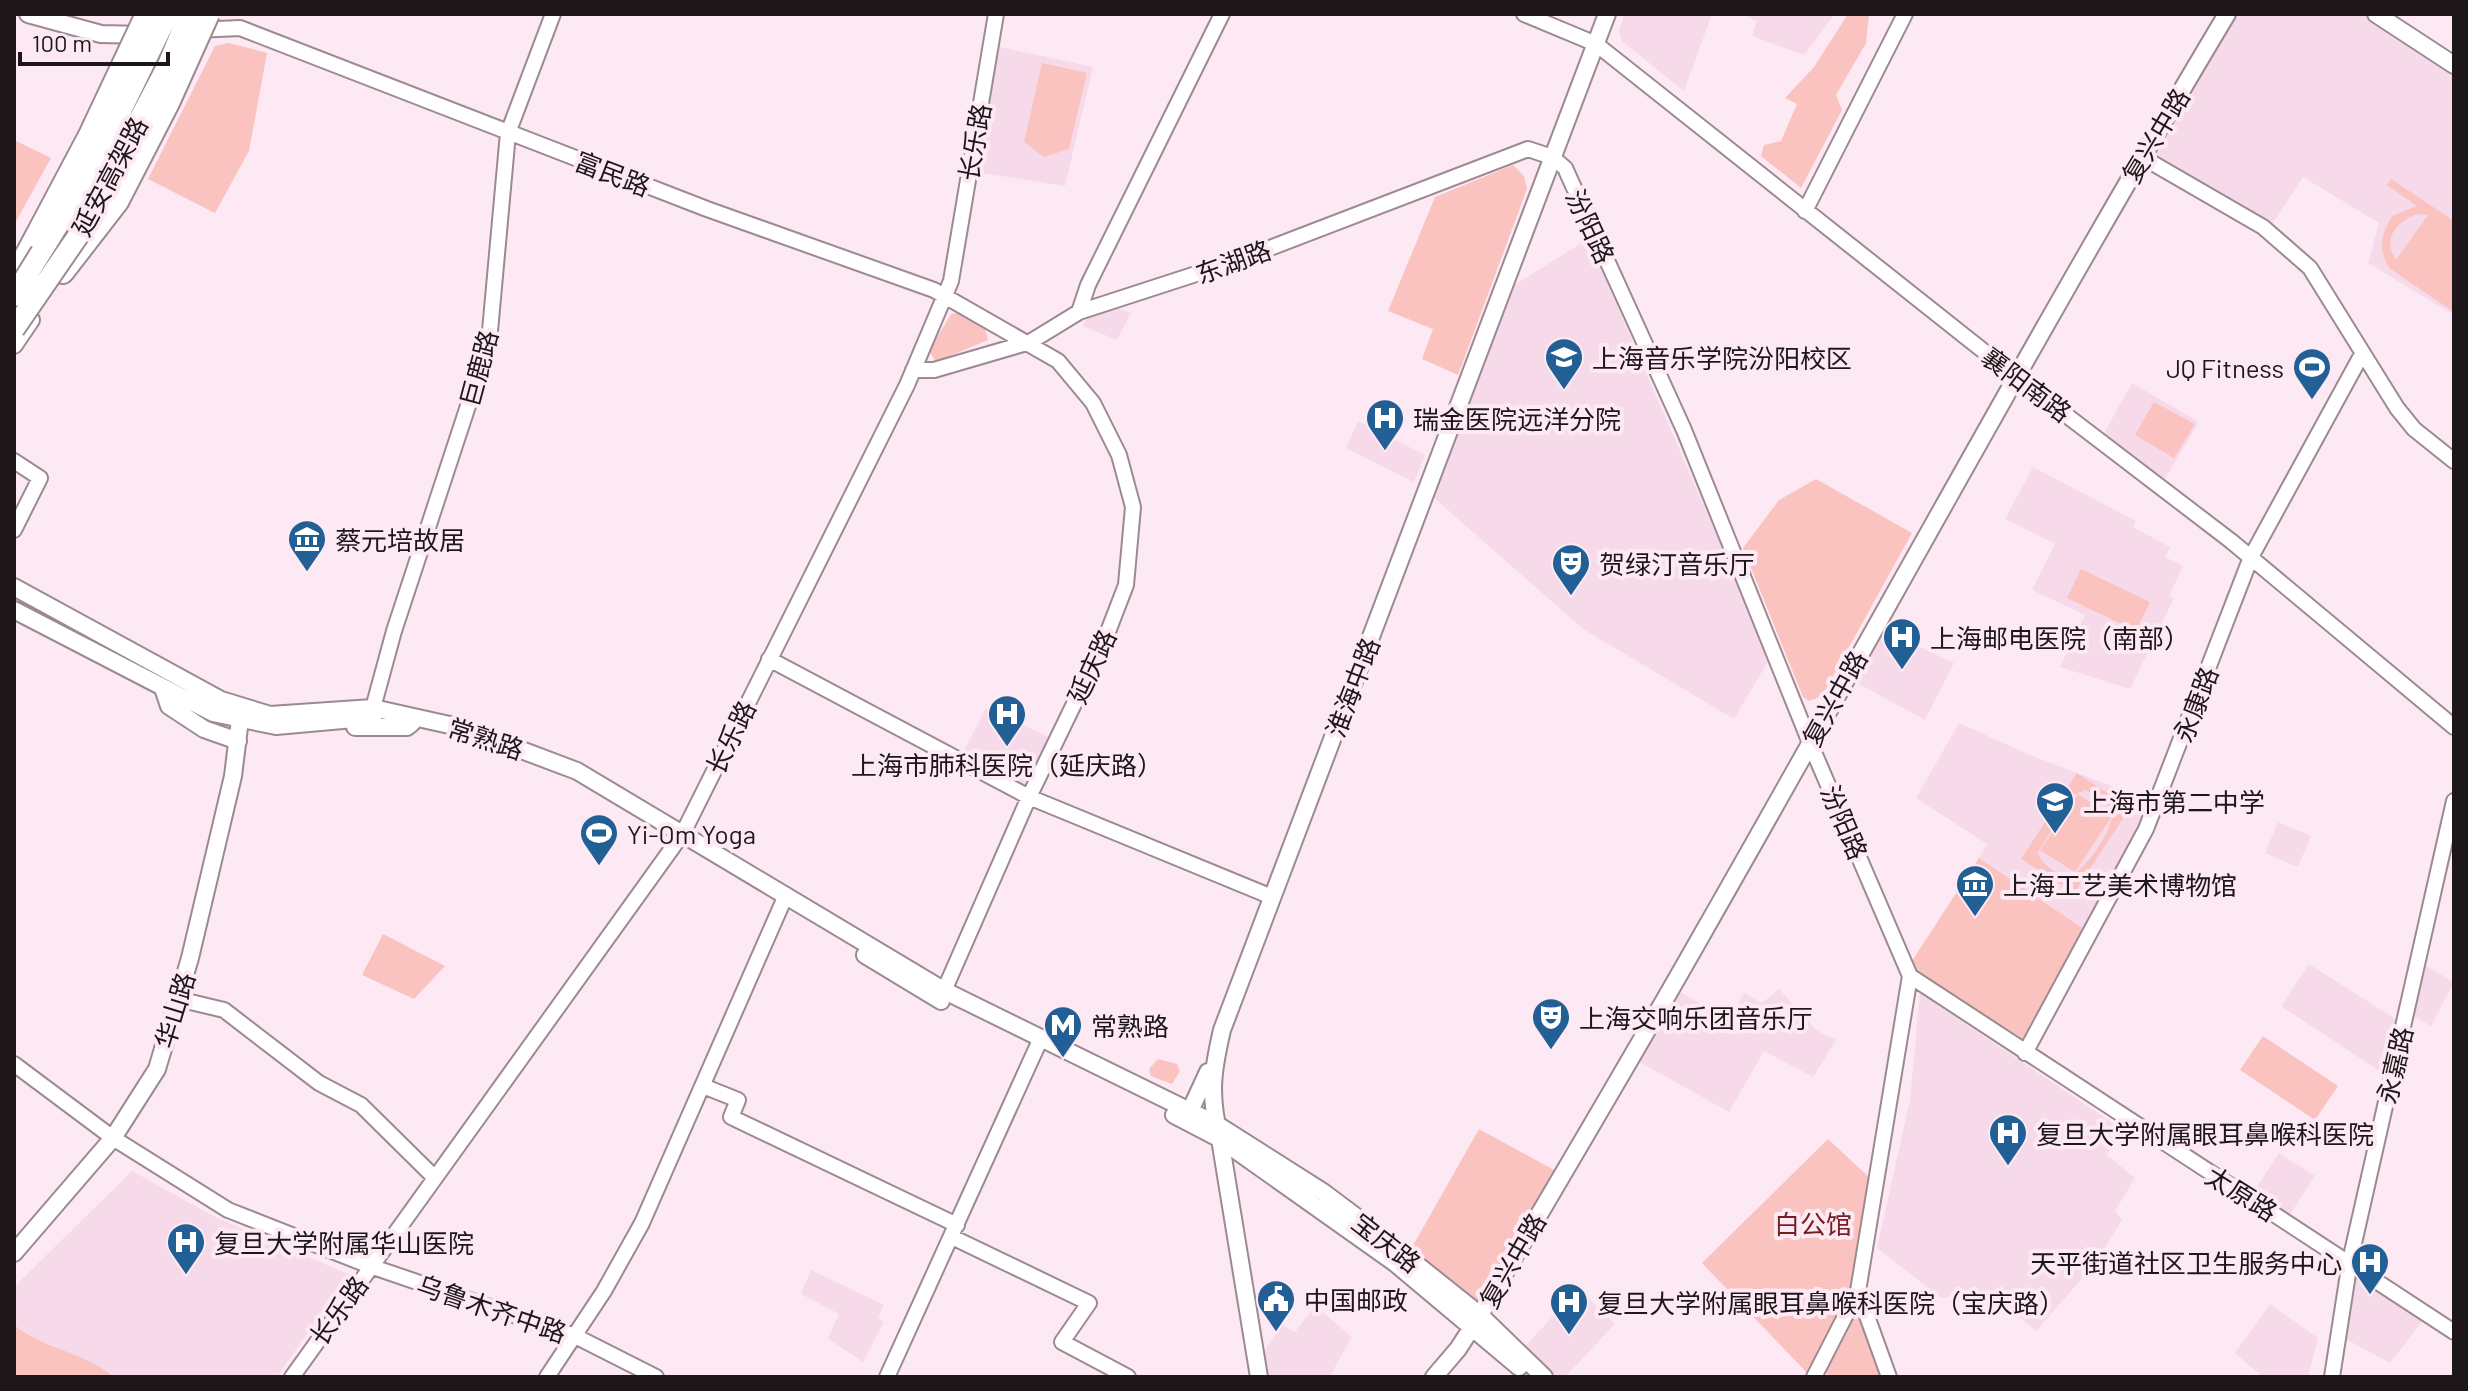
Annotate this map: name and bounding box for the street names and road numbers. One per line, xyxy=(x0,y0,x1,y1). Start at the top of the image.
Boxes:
street label: 复兴中路 xyxy=(2115,82,2195,188)
street label: 长乐路 xyxy=(952,101,996,183)
street label: 延安高架路 xyxy=(65,111,153,241)
street label: 富民路 xyxy=(571,145,655,201)
street label: 汾阳路 xyxy=(1560,184,1622,268)
street label: 东湖路 xyxy=(1191,233,1275,289)
street label: 巨鹿路 xyxy=(453,326,503,410)
street label: 襄阳南路 xyxy=(1976,340,2078,428)
street label: 延庆路 xyxy=(1060,624,1122,708)
street label: 淮海中路 xyxy=(1319,633,1385,741)
street label: 复兴中路 xyxy=(1795,645,1873,751)
street label: 永康路 xyxy=(2167,662,2223,746)
street label: 长乐路 xyxy=(699,695,761,779)
street label: 常熟路 xyxy=(444,711,528,765)
street label: 汾阳路 xyxy=(1815,780,1875,864)
street label: 华山路 xyxy=(148,968,200,1052)
street label: 永嘉路 xyxy=(2370,1024,2418,1106)
street label: 太原路 xyxy=(2201,1159,2283,1227)
street label: 宝庆路 xyxy=(1347,1206,1427,1278)
street label: 复兴中路 xyxy=(1473,1207,1551,1313)
street label: 乌鲁木齐中路 xyxy=(413,1268,571,1348)
street label: 长乐路 xyxy=(303,1269,373,1351)

